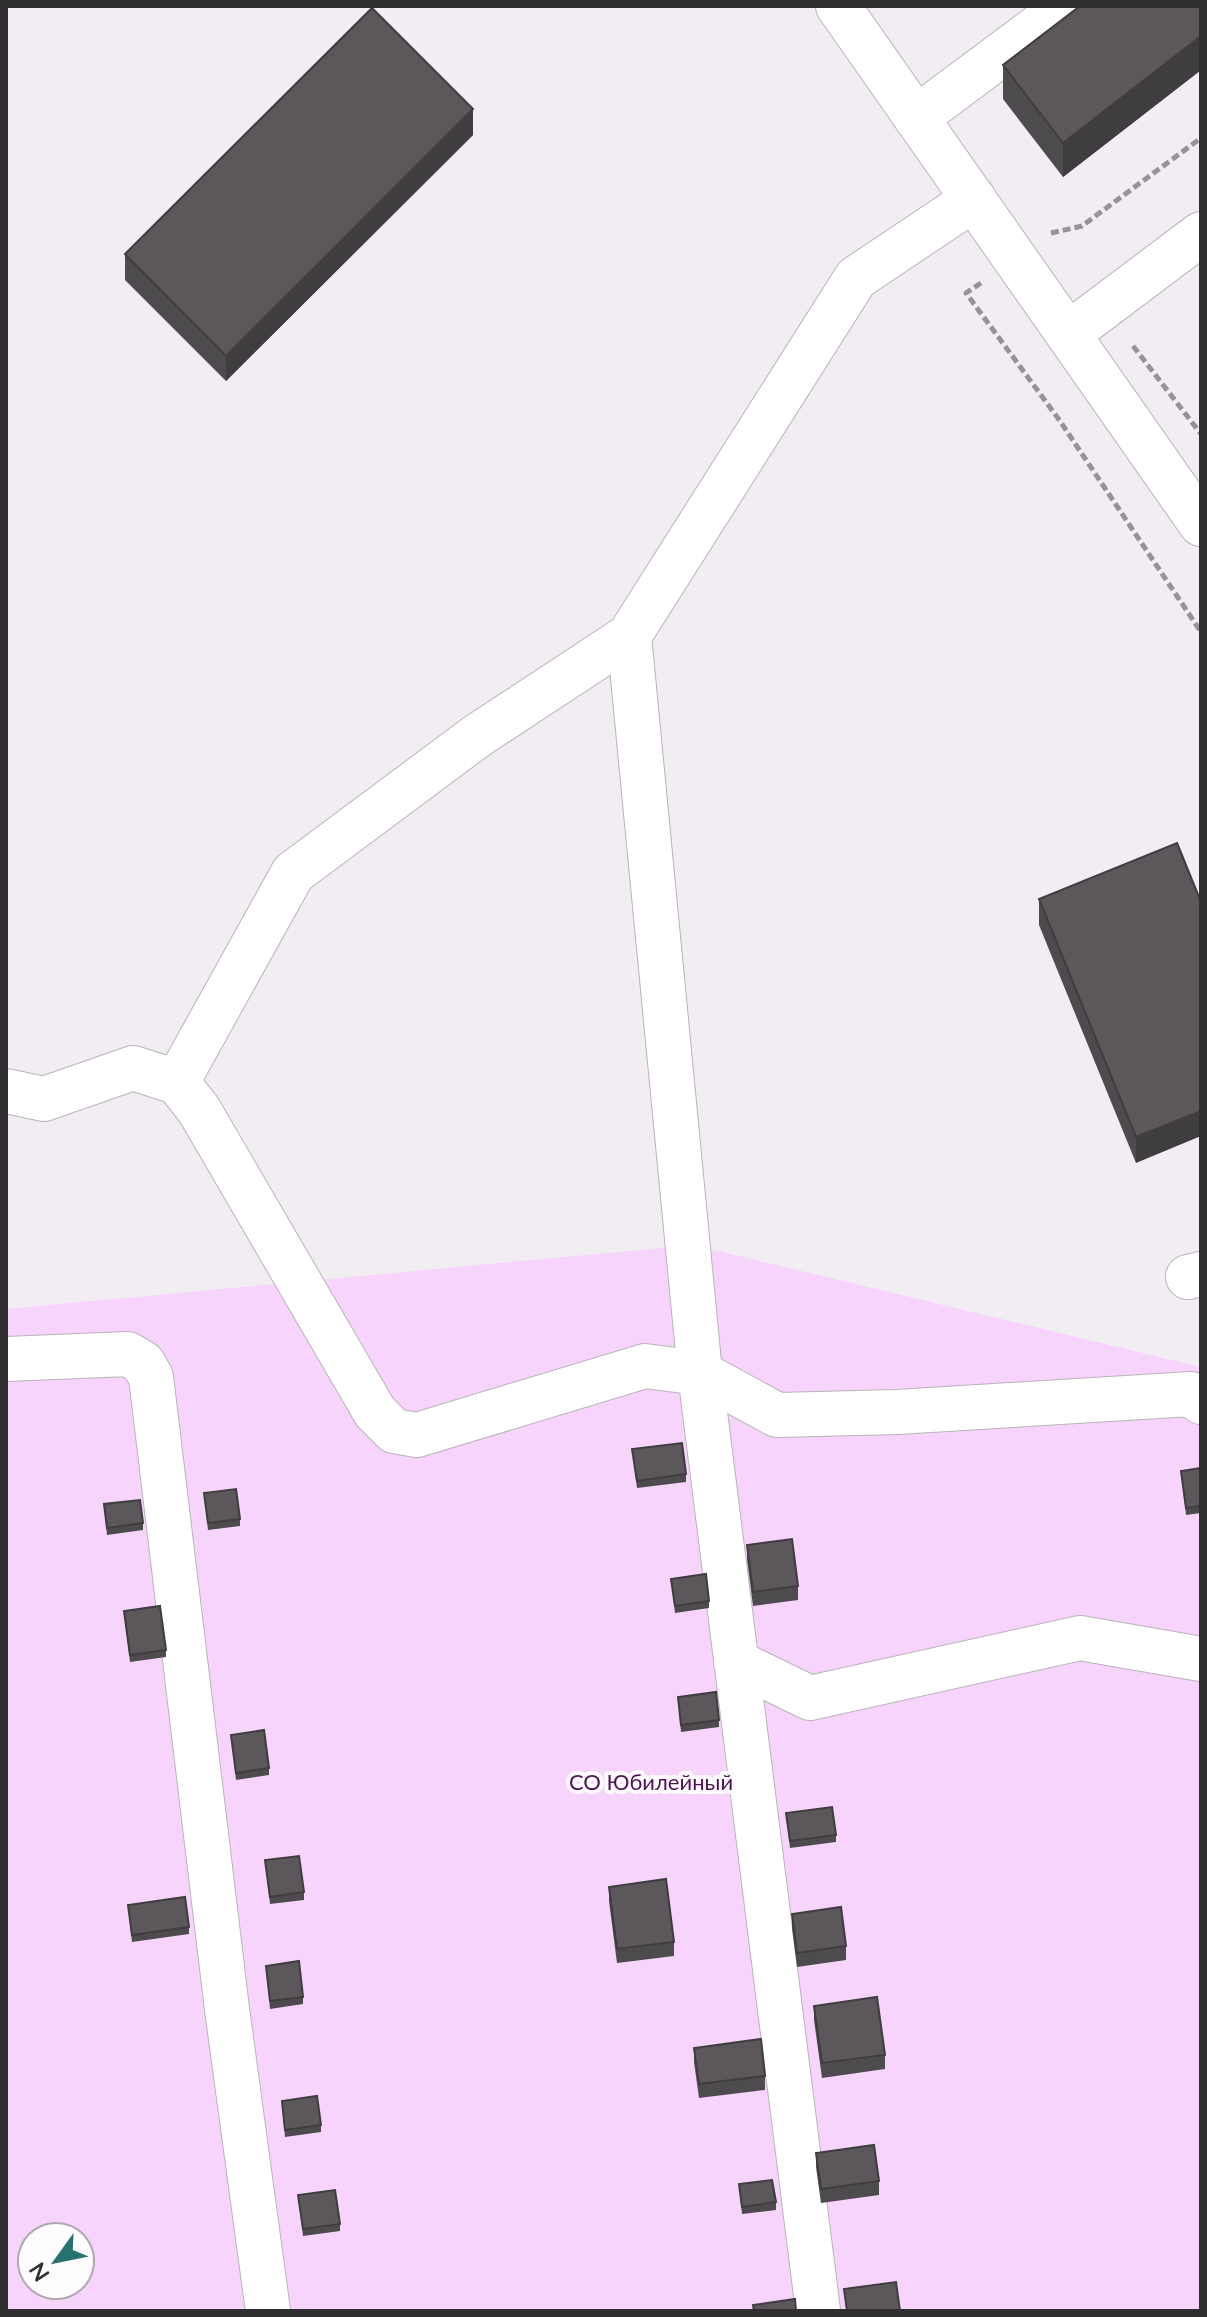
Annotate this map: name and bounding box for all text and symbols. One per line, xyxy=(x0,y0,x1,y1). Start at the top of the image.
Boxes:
park label: СО Юбилейный xyxy=(569,1768,733,1795)
north arrow xyxy=(16,2221,96,2301)
text: N xyxy=(23,2258,55,2287)

